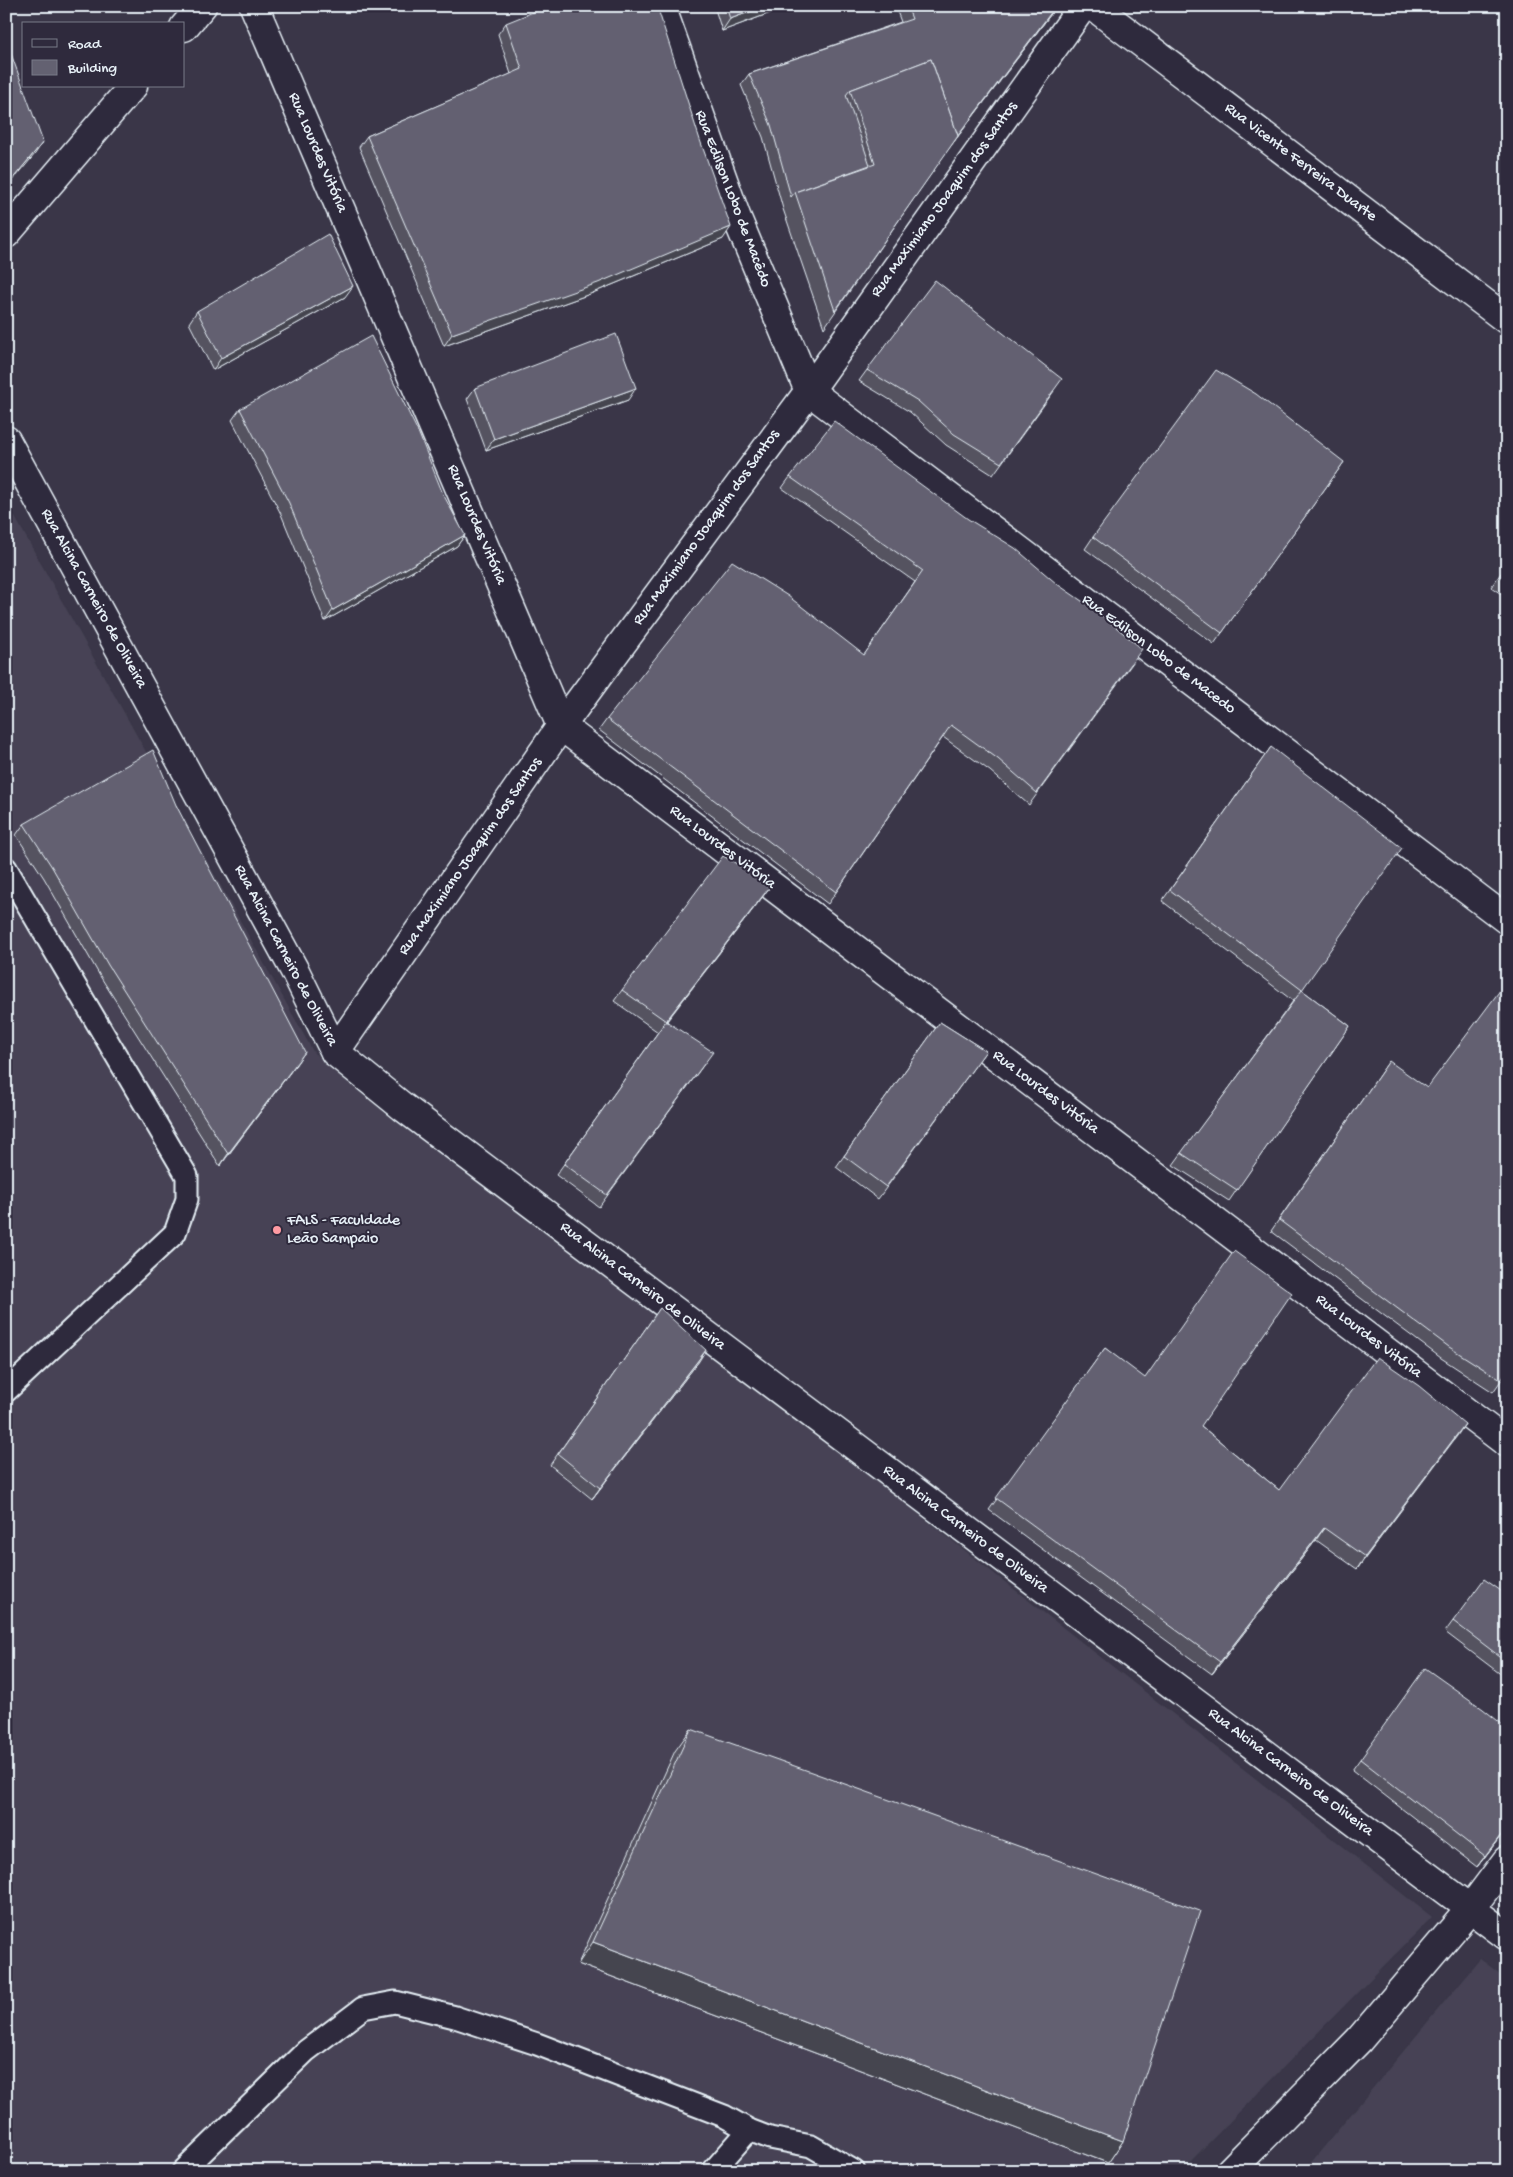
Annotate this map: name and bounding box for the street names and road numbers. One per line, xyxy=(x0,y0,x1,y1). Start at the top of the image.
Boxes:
street label: Rua Lourdes Vitória xyxy=(283,90,351,217)
street label: Rua Maximiano Joaquim dos Santos xyxy=(868,98,1023,302)
street label: Rua Vicente Ferreira Duarte xyxy=(1220,99,1381,227)
street label: Rua Edilson Lobo de Macêdo xyxy=(689,108,775,290)
street label: Rua Maximiano Joaquim dos Santos xyxy=(630,426,785,630)
street label: Rua Lourdes Vitória xyxy=(442,462,510,589)
street label: Rua Alcina Carneiro de Oliveira xyxy=(36,506,151,693)
street label: Rua Edilson Lobo de Macedo xyxy=(1077,591,1239,719)
street label: Rua Maximiano Joaquim dos Santos xyxy=(395,753,547,960)
street label: Rua Lourdes Vitória xyxy=(665,802,780,895)
street label: Rua Alcina Carneiro de Oliveira xyxy=(229,862,341,1051)
street label: Rua Lourdes Vitória xyxy=(988,1047,1103,1140)
street label: Rua Alcina Carneiro de Oliveira xyxy=(555,1219,729,1356)
street label: Rua Lourdes Vitória xyxy=(1311,1291,1426,1384)
street label: Rua Alcina Carneiro de Oliveira xyxy=(878,1462,1052,1599)
street label: Rua Alcina Carneiro de Oliveira xyxy=(1203,1705,1377,1842)

